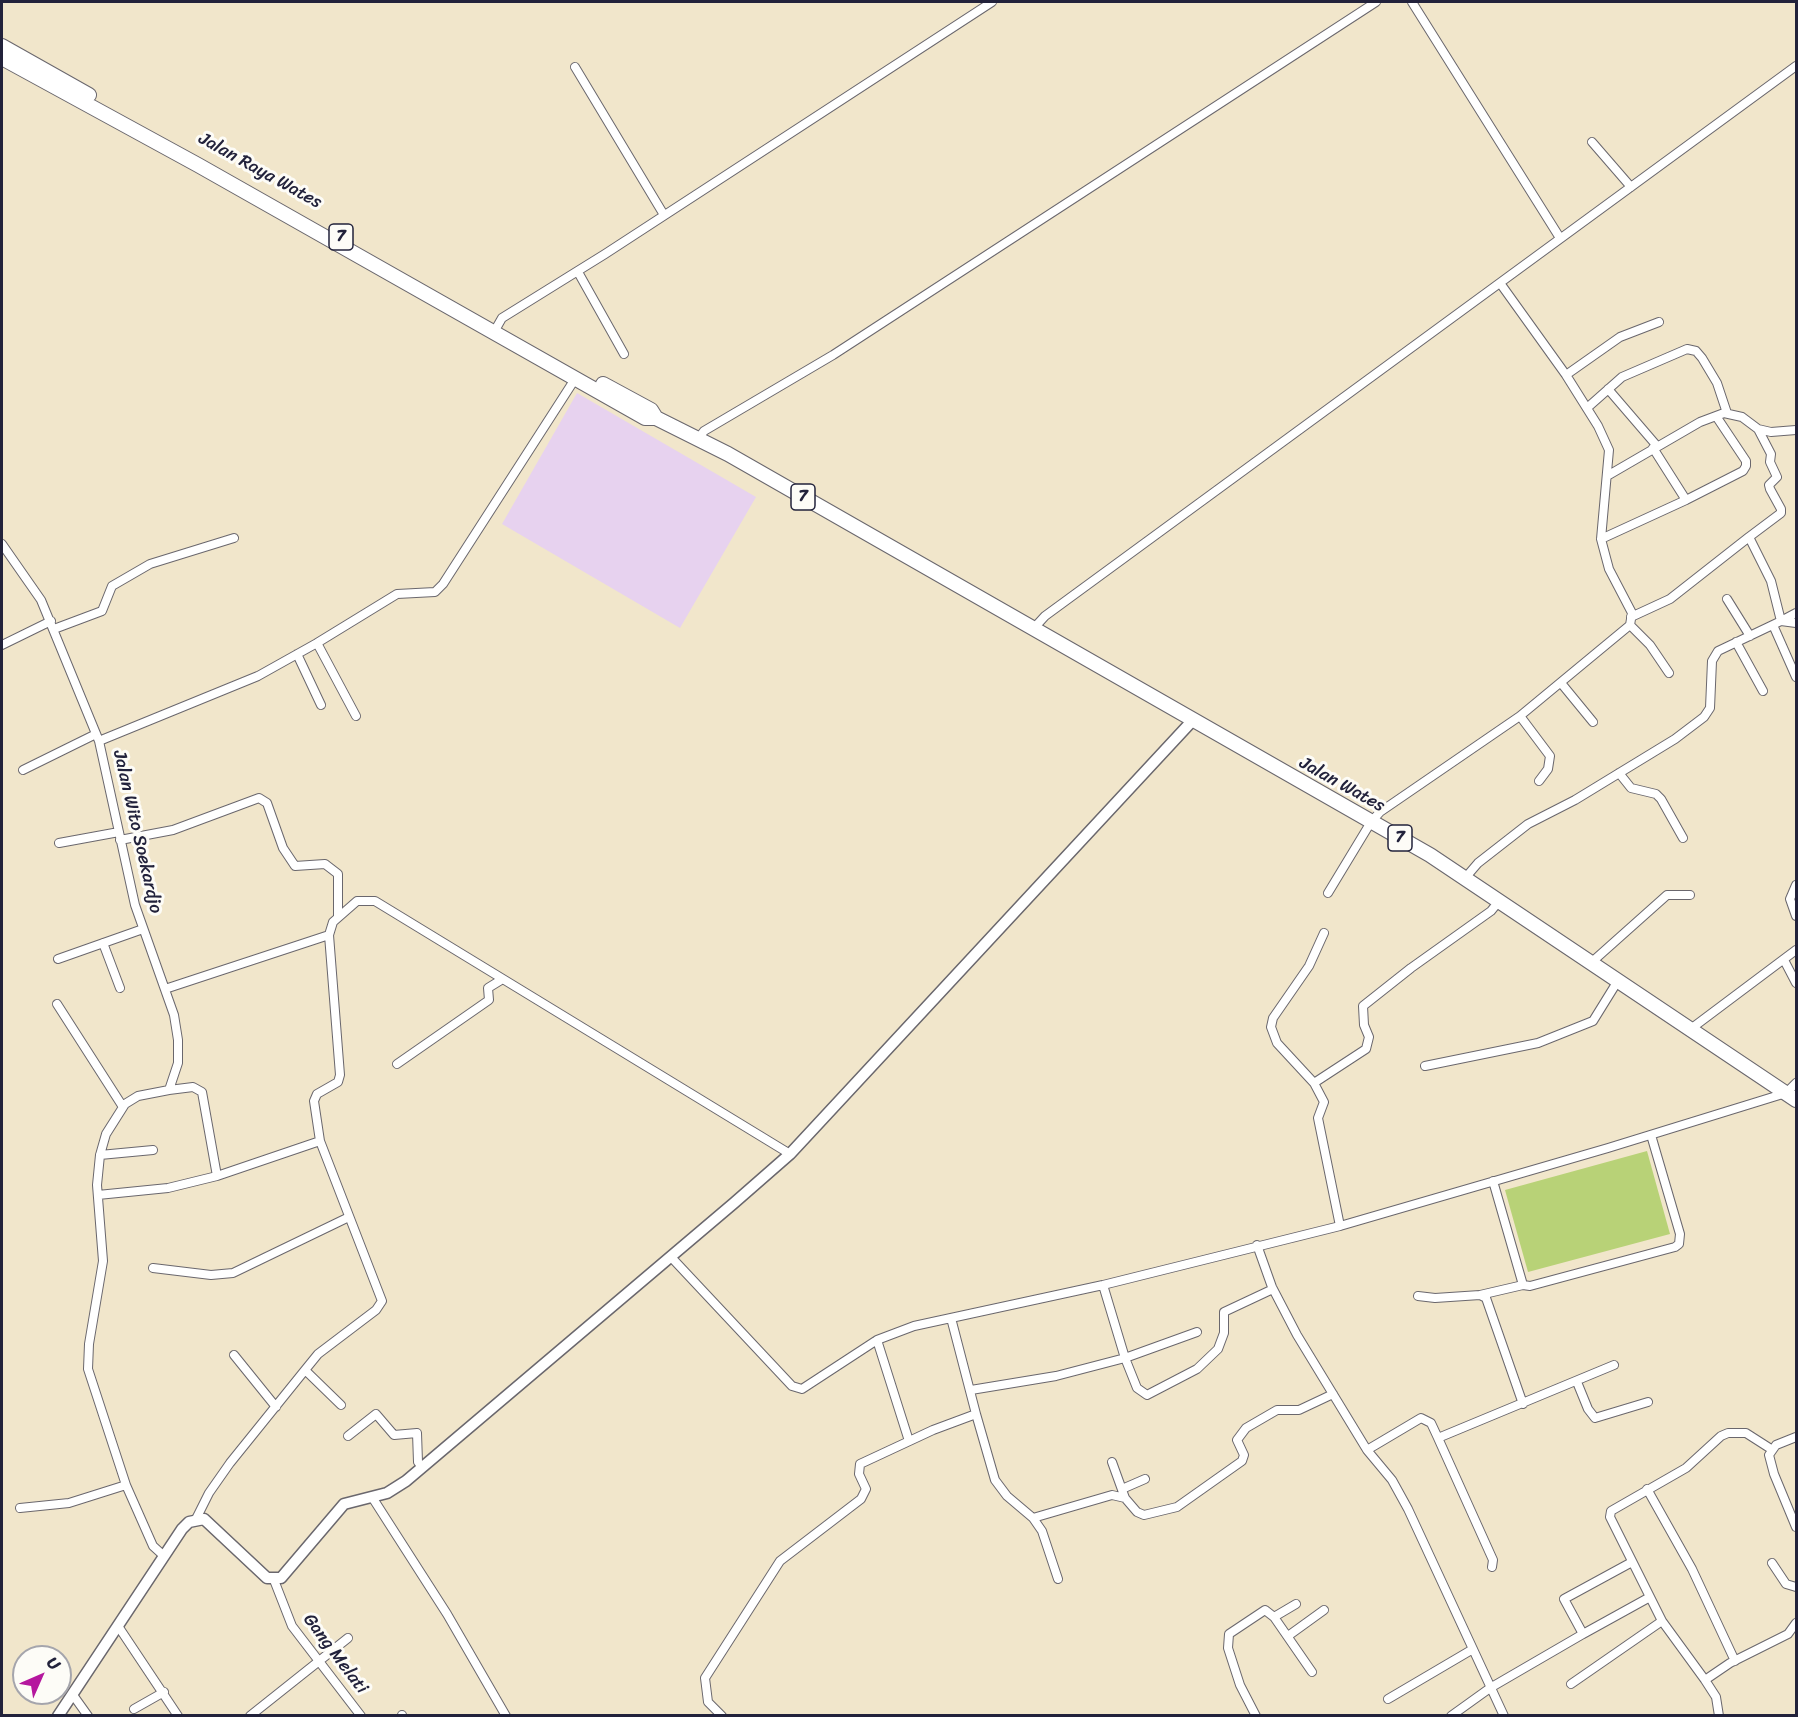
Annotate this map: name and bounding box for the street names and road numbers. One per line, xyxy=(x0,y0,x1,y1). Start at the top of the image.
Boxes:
street label: Jalan Raya Wates xyxy=(195,128,325,214)
road number: 7 xyxy=(329,224,353,250)
road number: 7 xyxy=(791,484,815,510)
street label: Jalan Wito Soekardjo xyxy=(108,748,166,916)
street label: Jalan Wates xyxy=(1296,753,1388,817)
road number: 7 xyxy=(1388,825,1412,851)
street label: Gang Melati xyxy=(298,1610,372,1698)

